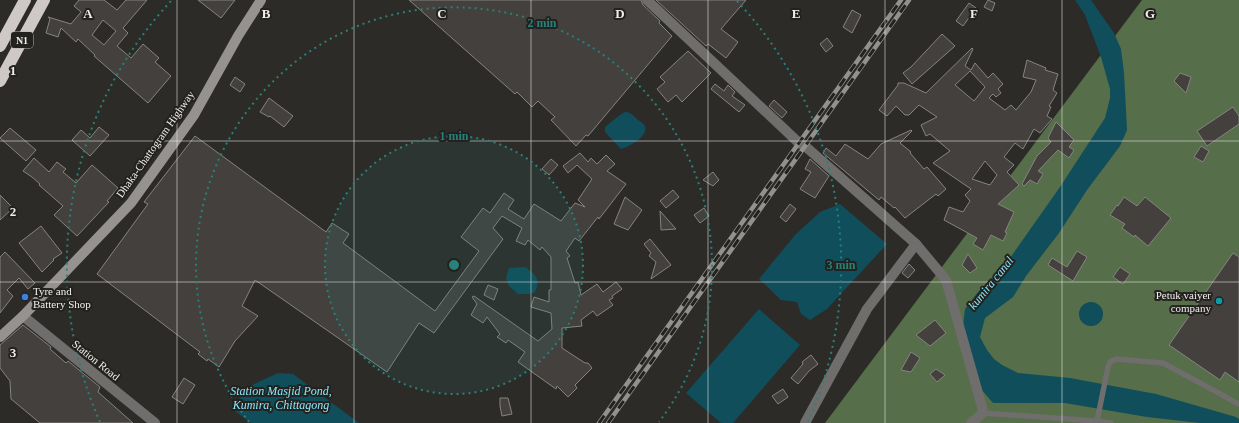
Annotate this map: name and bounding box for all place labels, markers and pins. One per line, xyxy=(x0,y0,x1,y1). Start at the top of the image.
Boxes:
centre of rings xyxy=(447,258,461,272)
place label: Tyre and Battery Shop xyxy=(33,285,91,310)
place label: Petuk vaiyer company xyxy=(1156,289,1211,314)
marker: Tyre and Battery Shop xyxy=(20,292,30,302)
marker: Petuk vaiyer company xyxy=(1214,296,1224,306)

